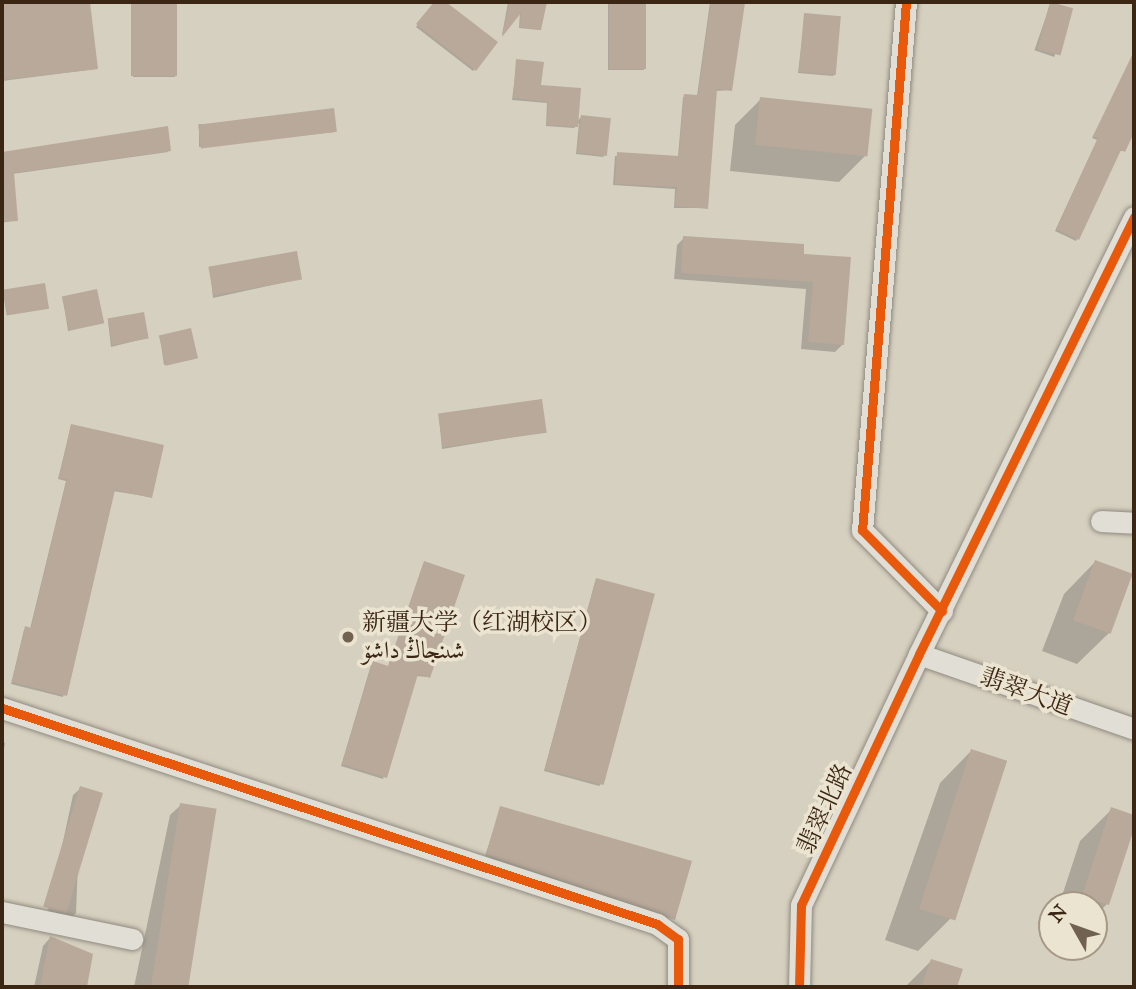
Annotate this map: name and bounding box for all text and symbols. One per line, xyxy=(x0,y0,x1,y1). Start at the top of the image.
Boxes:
place label: 新疆大学（红湖校区） شىنجاڭ داشۆ xyxy=(362,609,602,665)
marker: 新疆大学（红湖校区） شىنجاڭ داشۆ xyxy=(340,629,356,645)
street label: 翡翠大道 xyxy=(976,662,1076,722)
street label: 翡翠北路 xyxy=(792,759,858,859)
north arrow xyxy=(1038,891,1108,961)
text: N xyxy=(1044,900,1072,927)

